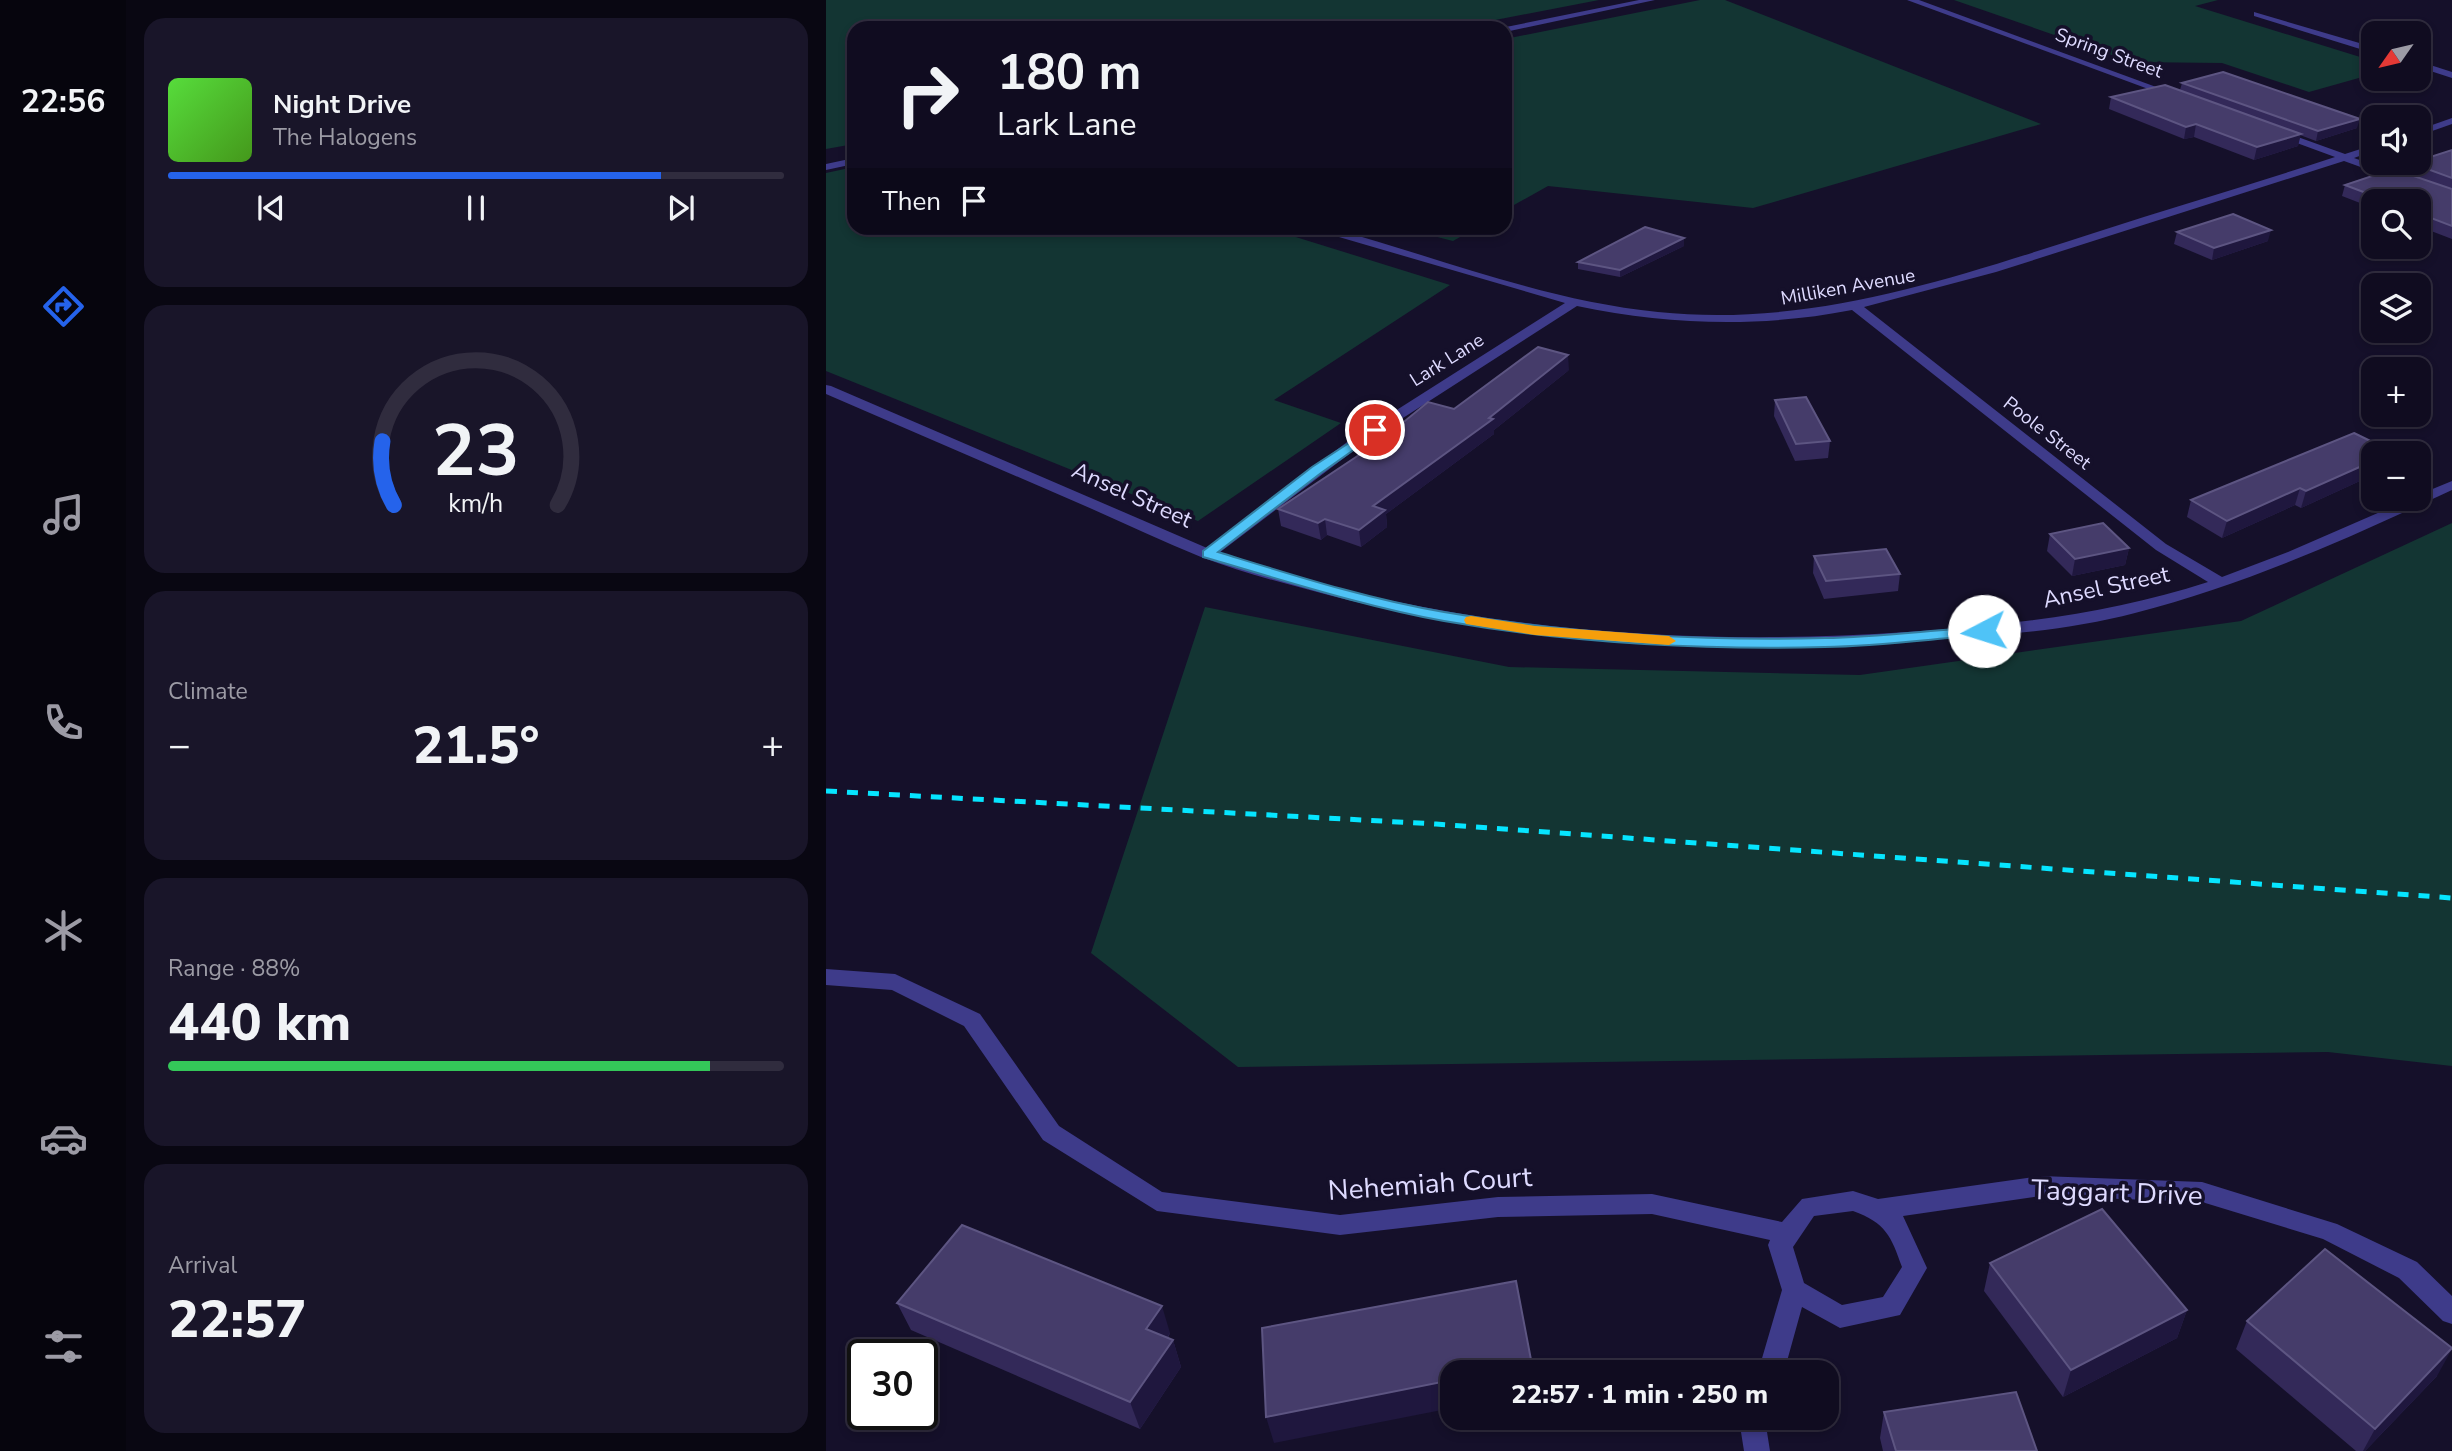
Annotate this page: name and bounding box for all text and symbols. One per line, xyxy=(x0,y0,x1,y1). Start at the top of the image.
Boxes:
north arrow xyxy=(2361,21,2431,91)
map controls xyxy=(2361,21,2431,511)
street label: Spring Street xyxy=(2052,22,2167,85)
text: 180 m xyxy=(997,39,1141,106)
icon: right xyxy=(882,49,973,140)
text: 22:56 xyxy=(21,80,105,123)
text: Night Drive xyxy=(273,87,411,122)
text: Lark Lane xyxy=(997,103,1137,146)
button: sound xyxy=(2361,105,2431,175)
text: The Halogens xyxy=(273,122,417,153)
icon: arrive xyxy=(955,182,993,220)
text: Then xyxy=(882,184,941,219)
icon: previous xyxy=(252,189,290,227)
icon: pause xyxy=(457,189,495,227)
icon: next xyxy=(662,189,700,227)
button: search xyxy=(2361,189,2431,259)
street label: Milliken Avenue xyxy=(1779,262,1917,312)
button: layers xyxy=(2361,273,2431,343)
icon: directions xyxy=(39,282,88,331)
street label: Lark Lane xyxy=(1405,327,1489,393)
button: + xyxy=(2361,357,2431,427)
street label: Poole Street xyxy=(1998,390,2097,476)
pin xyxy=(1345,400,1405,460)
text: 23 xyxy=(432,401,520,501)
icon: arrive xyxy=(1356,411,1394,449)
button: − xyxy=(2361,441,2431,511)
street label: Ansel Street xyxy=(1067,455,1198,536)
text: km/h xyxy=(448,487,504,521)
icon: music xyxy=(39,490,88,539)
street label: Ansel Street xyxy=(2040,558,2173,616)
position arrow xyxy=(1947,594,2021,668)
text: Climate xyxy=(168,676,248,707)
icon: phone xyxy=(39,698,88,747)
text: 21.5° xyxy=(412,710,540,781)
text: − xyxy=(168,720,191,771)
text: + xyxy=(761,720,784,771)
icon: climate xyxy=(39,906,88,955)
text: Range · 88% xyxy=(168,953,300,984)
text: 440 km xyxy=(168,987,351,1058)
icon: car xyxy=(39,1114,88,1163)
street label: Nehemiah Court xyxy=(1327,1158,1534,1210)
street label: Taggart Drive xyxy=(2031,1171,2203,1215)
text: Arrival xyxy=(168,1250,237,1281)
text: 22:57 xyxy=(168,1284,306,1355)
icon: filters xyxy=(39,1322,88,1371)
speed limit sign: 30 xyxy=(847,1339,938,1430)
text: 22:57 · 1 min · 250 m xyxy=(1511,1377,1768,1412)

